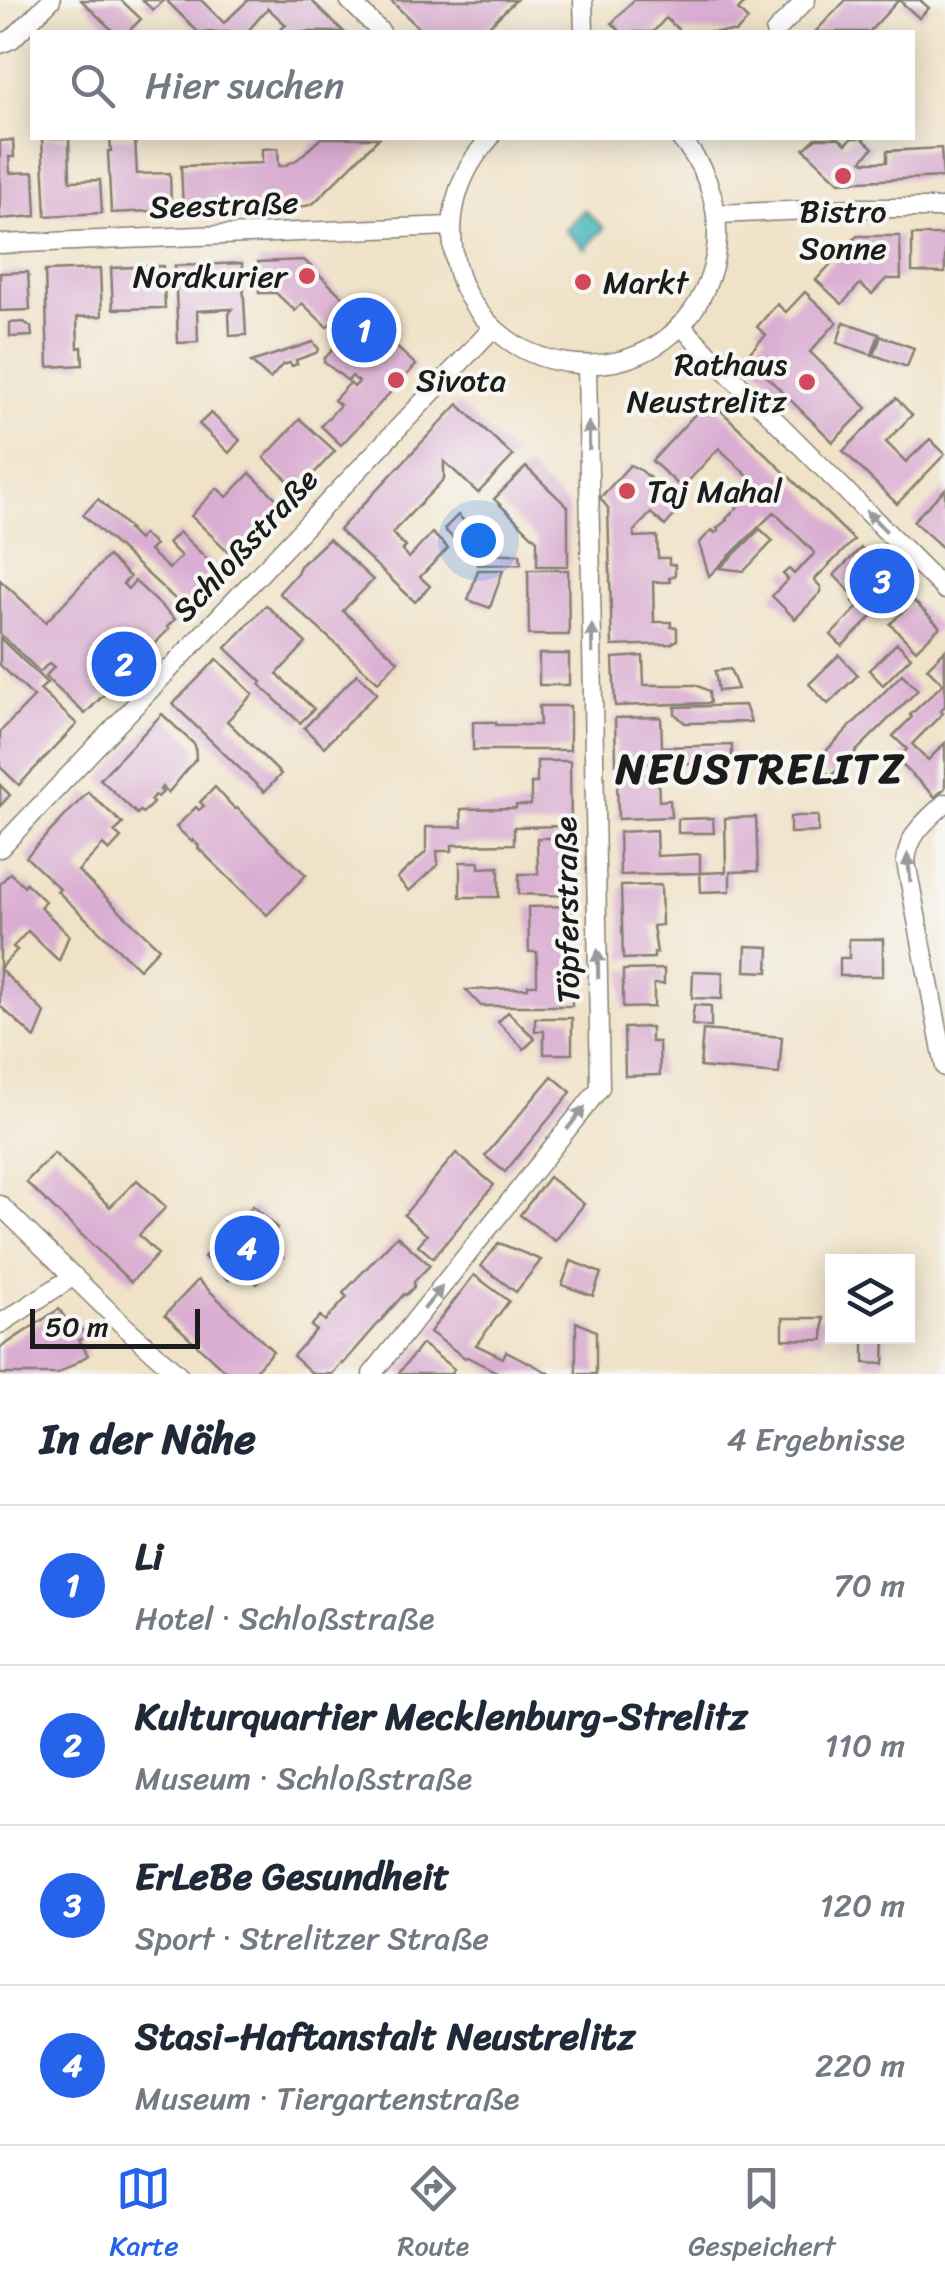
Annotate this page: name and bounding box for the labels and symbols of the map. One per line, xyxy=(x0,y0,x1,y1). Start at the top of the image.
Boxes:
marker: Bistro Sonne xyxy=(832,165,854,187)
street label: Seestraße xyxy=(148,174,300,236)
place label: Bistro Sonne xyxy=(799,183,887,277)
place label: Nordkurier xyxy=(133,248,289,305)
place label: Markt xyxy=(603,254,689,311)
marker: Nordkurier xyxy=(296,265,318,287)
marker: Markt xyxy=(572,271,594,293)
pin: 1 xyxy=(332,292,396,368)
place label: Rathaus Neustrelitz xyxy=(627,336,788,430)
place label: Sivota xyxy=(416,352,506,409)
marker: Sivota xyxy=(385,369,407,391)
marker: Rathaus Neustrelitz xyxy=(796,371,818,393)
one-way arrow xyxy=(580,419,596,451)
street label: Schloßstraße xyxy=(157,454,333,636)
place label: Taj Mahal xyxy=(647,463,783,520)
marker: Taj Mahal xyxy=(616,480,638,502)
one-way arrow xyxy=(865,509,888,533)
your location xyxy=(453,515,504,566)
pin: 3 xyxy=(850,544,914,618)
one-way arrow xyxy=(584,622,600,654)
pin: 2 xyxy=(92,626,156,702)
district label: NEUSTRELITZ xyxy=(615,732,906,806)
street label: Töpferstraße xyxy=(537,816,597,1004)
one-way arrow xyxy=(901,852,917,883)
one-way arrow xyxy=(589,947,605,979)
one-way arrow xyxy=(565,1105,586,1131)
pin: 4 xyxy=(214,1210,280,1286)
one-way arrow xyxy=(422,1285,443,1310)
scale bar xyxy=(30,1304,200,1348)

